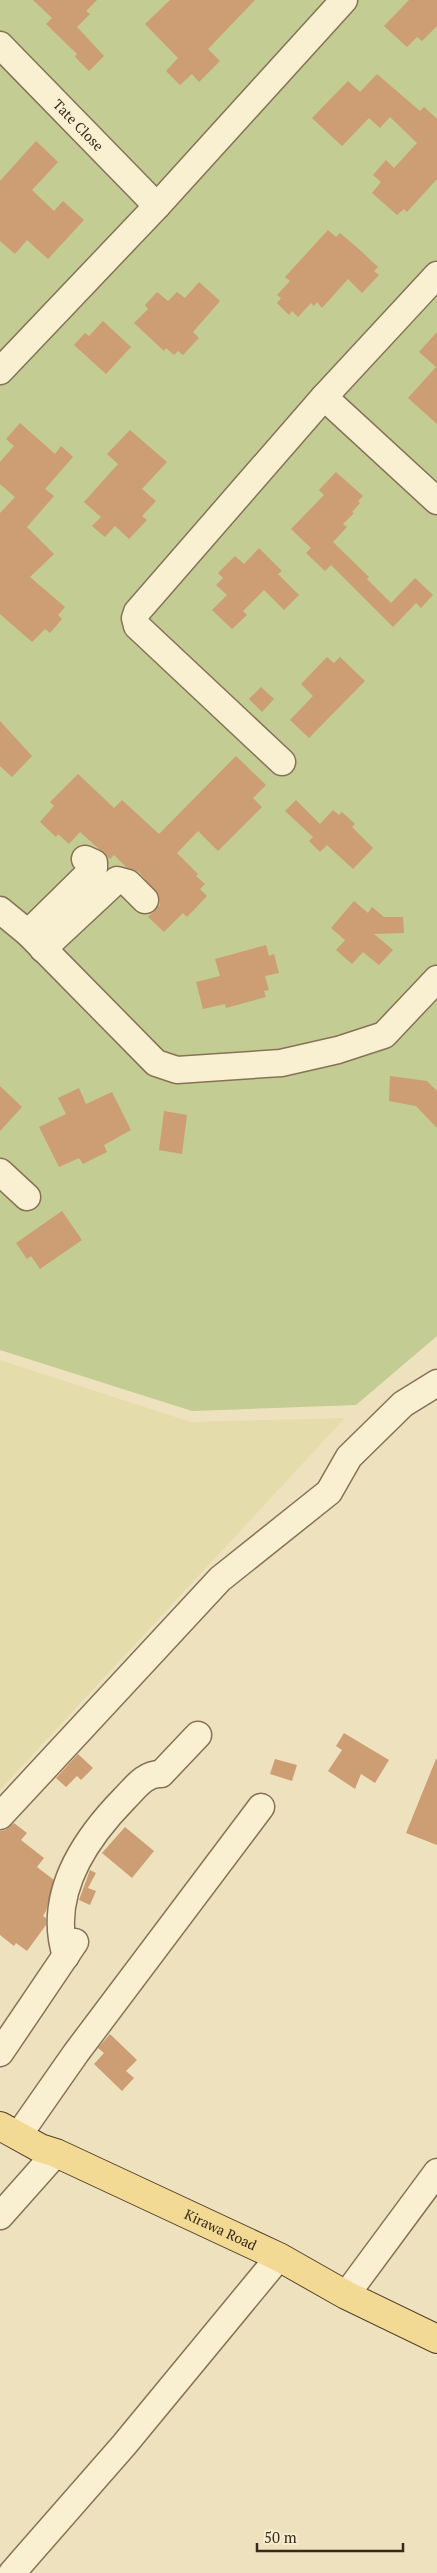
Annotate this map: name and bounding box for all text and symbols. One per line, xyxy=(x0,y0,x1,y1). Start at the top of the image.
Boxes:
street label: Tate Close xyxy=(49,95,108,155)
street label: Kirawa Road xyxy=(182,2204,260,2254)
scale bar xyxy=(257,2520,403,2552)
text: 50 m xyxy=(264,2527,297,2547)

